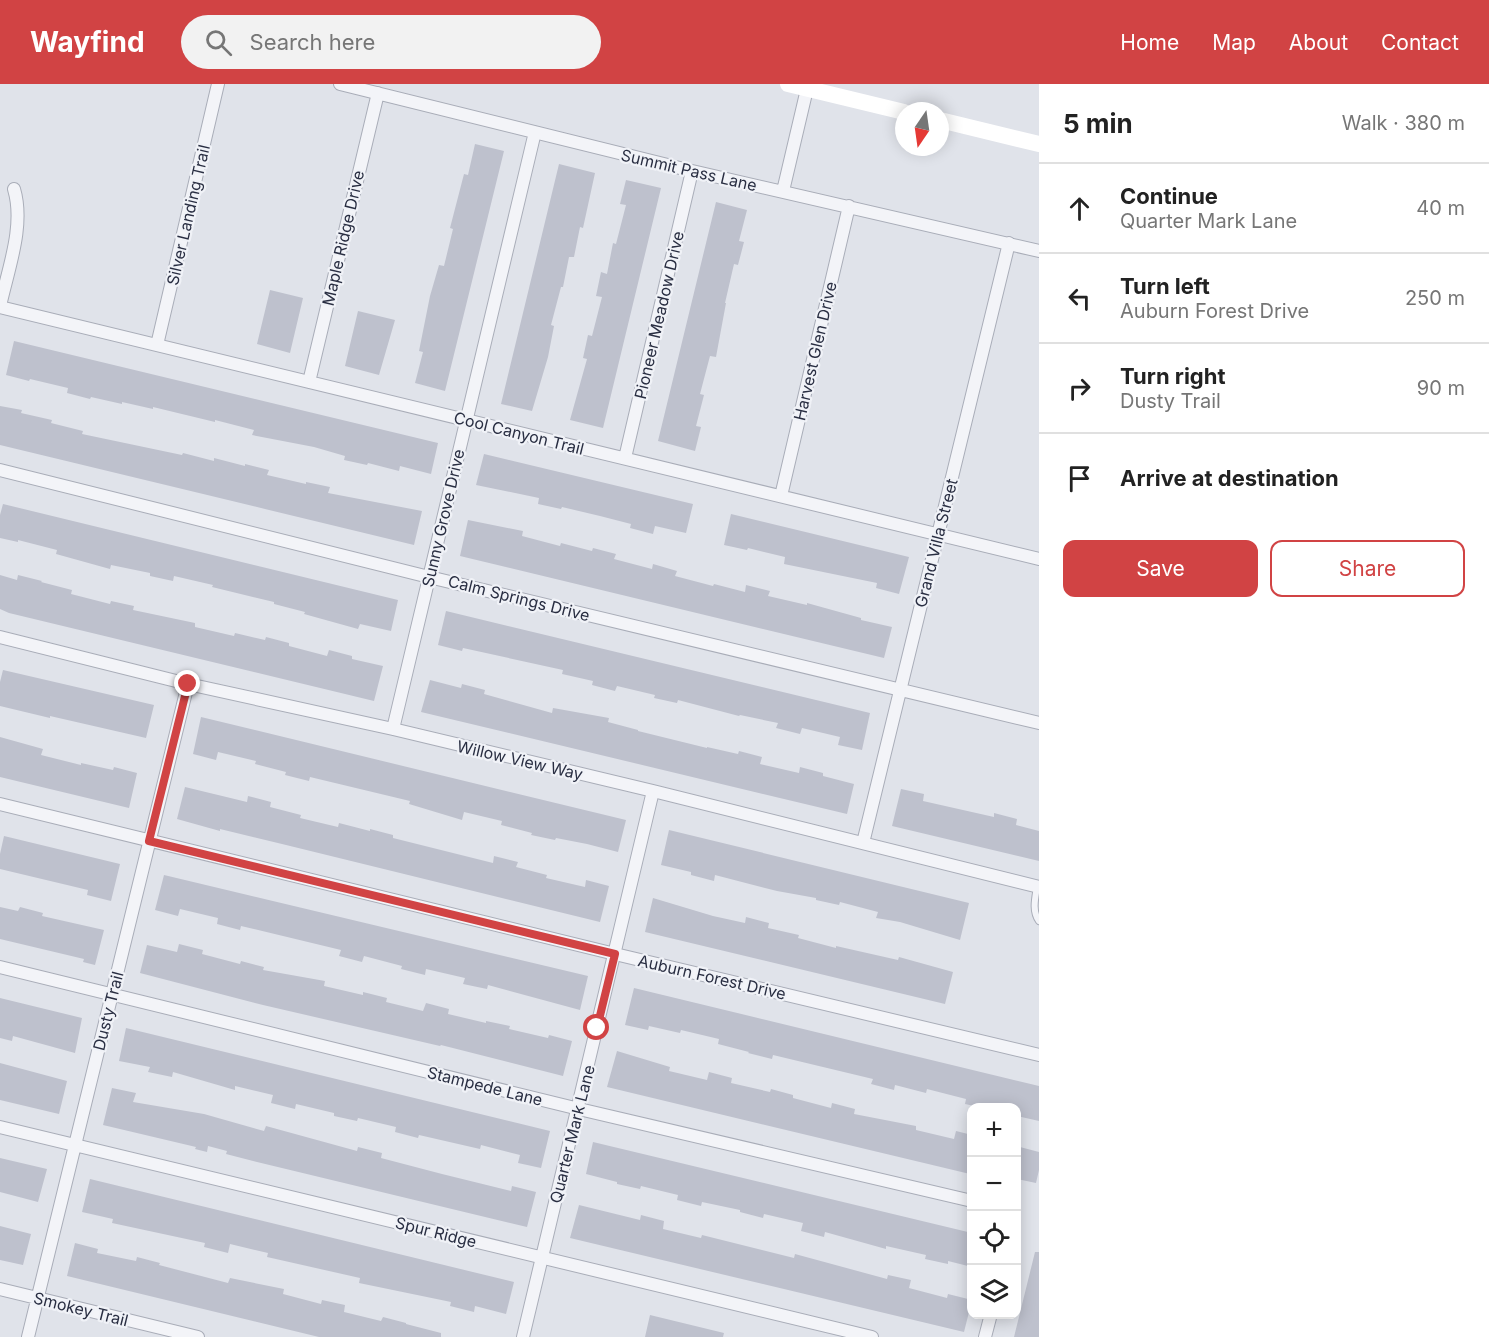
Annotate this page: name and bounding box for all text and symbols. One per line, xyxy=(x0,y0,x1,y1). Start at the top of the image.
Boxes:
search box xyxy=(181,15,601,69)
text: Wayfind xyxy=(30,25,145,59)
icon: search xyxy=(202,26,235,59)
text: Search here xyxy=(250,29,375,55)
text: Home xyxy=(1120,30,1179,55)
text: Map xyxy=(1212,30,1256,55)
text: About xyxy=(1289,30,1348,55)
text: Contact xyxy=(1381,30,1459,55)
north arrow xyxy=(895,102,949,156)
text: 5 min xyxy=(1063,108,1133,139)
text: Walk · 380 m xyxy=(1342,111,1465,135)
street label: Silver Landing Trail xyxy=(162,143,214,287)
street label: Summit Pass Lane xyxy=(619,145,759,195)
street label: Maple Ridge Drive xyxy=(318,168,368,308)
text: Continue xyxy=(1120,183,1218,209)
icon: ahead xyxy=(1063,192,1096,225)
text: 40 m xyxy=(1416,196,1465,220)
text: Quarter Mark Lane xyxy=(1120,209,1297,233)
street label: Pioneer Meadow Drive xyxy=(630,229,688,401)
text: Turn left xyxy=(1120,273,1210,299)
street label: Harvest Glen Drive xyxy=(789,280,841,422)
icon: left xyxy=(1063,282,1096,315)
text: 250 m xyxy=(1405,286,1465,310)
text: Auburn Forest Drive xyxy=(1120,299,1309,323)
text: Turn right xyxy=(1120,363,1226,389)
icon: right xyxy=(1063,372,1096,405)
text: 90 m xyxy=(1417,376,1465,400)
text: Dusty Trail xyxy=(1120,389,1221,413)
street label: Cool Canyon Trail xyxy=(452,407,586,459)
street label: Sunny Grove Drive xyxy=(417,447,469,589)
icon: arrive xyxy=(1063,462,1096,495)
text: Arrive at destination xyxy=(1120,465,1339,491)
street label: Grand Villa Street xyxy=(910,477,962,609)
button: Save xyxy=(1063,540,1258,597)
button: Share xyxy=(1270,540,1465,597)
street label: Calm Springs Drive xyxy=(446,571,592,625)
route end xyxy=(174,670,200,696)
street label: Willow View Way xyxy=(455,736,585,784)
street label: Auburn Forest Drive xyxy=(636,950,788,1004)
street label: Dusty Trail xyxy=(89,969,127,1053)
route start xyxy=(583,1014,609,1040)
street label: Stampede Lane xyxy=(425,1062,545,1110)
street label: Quarter Mark Lane xyxy=(545,1063,599,1205)
map controls xyxy=(967,1103,1021,1319)
button: + xyxy=(967,1103,1021,1157)
button: − xyxy=(967,1157,1021,1211)
button: locate xyxy=(967,1211,1021,1265)
street label: Spur Ridge xyxy=(393,1212,479,1252)
button: layers xyxy=(967,1265,1021,1319)
street label: Smokey Trail xyxy=(32,1288,130,1330)

